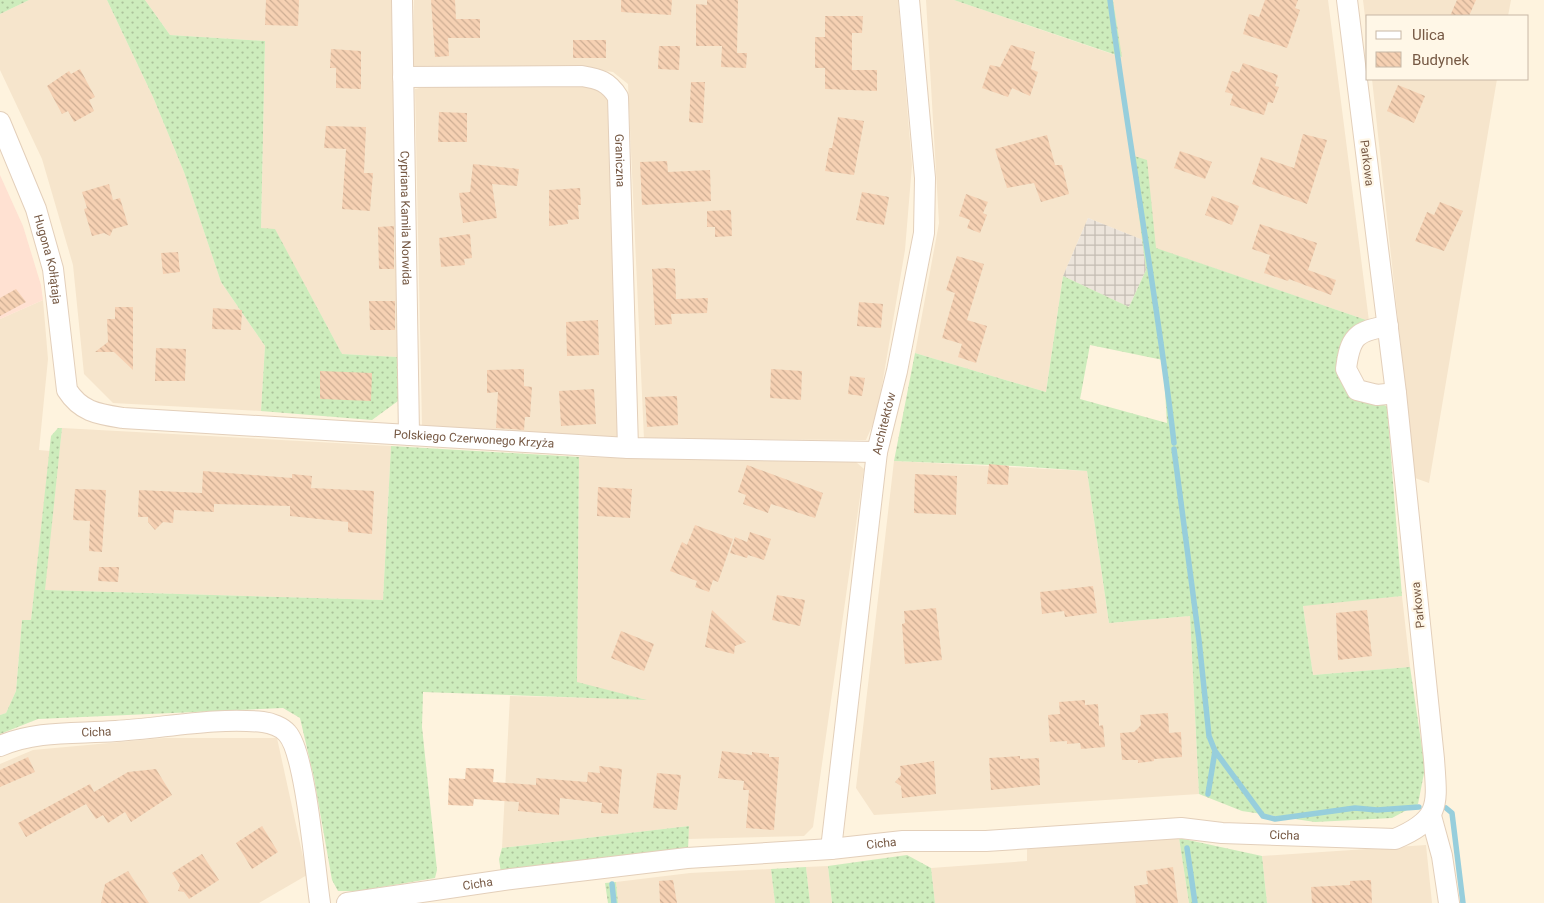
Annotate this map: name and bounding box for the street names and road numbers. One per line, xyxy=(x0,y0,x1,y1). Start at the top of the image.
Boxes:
street label: Graniczna xyxy=(612,134,628,187)
street label: Parkowa xyxy=(1357,139,1377,187)
street label: Cypriana Kamila Norwida xyxy=(397,151,414,285)
street label: Hugona Kołłątaja xyxy=(31,213,64,305)
street label: Architektów xyxy=(870,391,898,456)
street label: Polskiego Czerwonego Krzyża xyxy=(393,427,555,451)
street label: Parkowa xyxy=(1409,581,1427,629)
street label: Cicha xyxy=(81,724,112,740)
street label: Cicha xyxy=(1269,828,1300,843)
street label: Cicha xyxy=(866,835,897,852)
street label: Cicha xyxy=(462,875,494,893)

